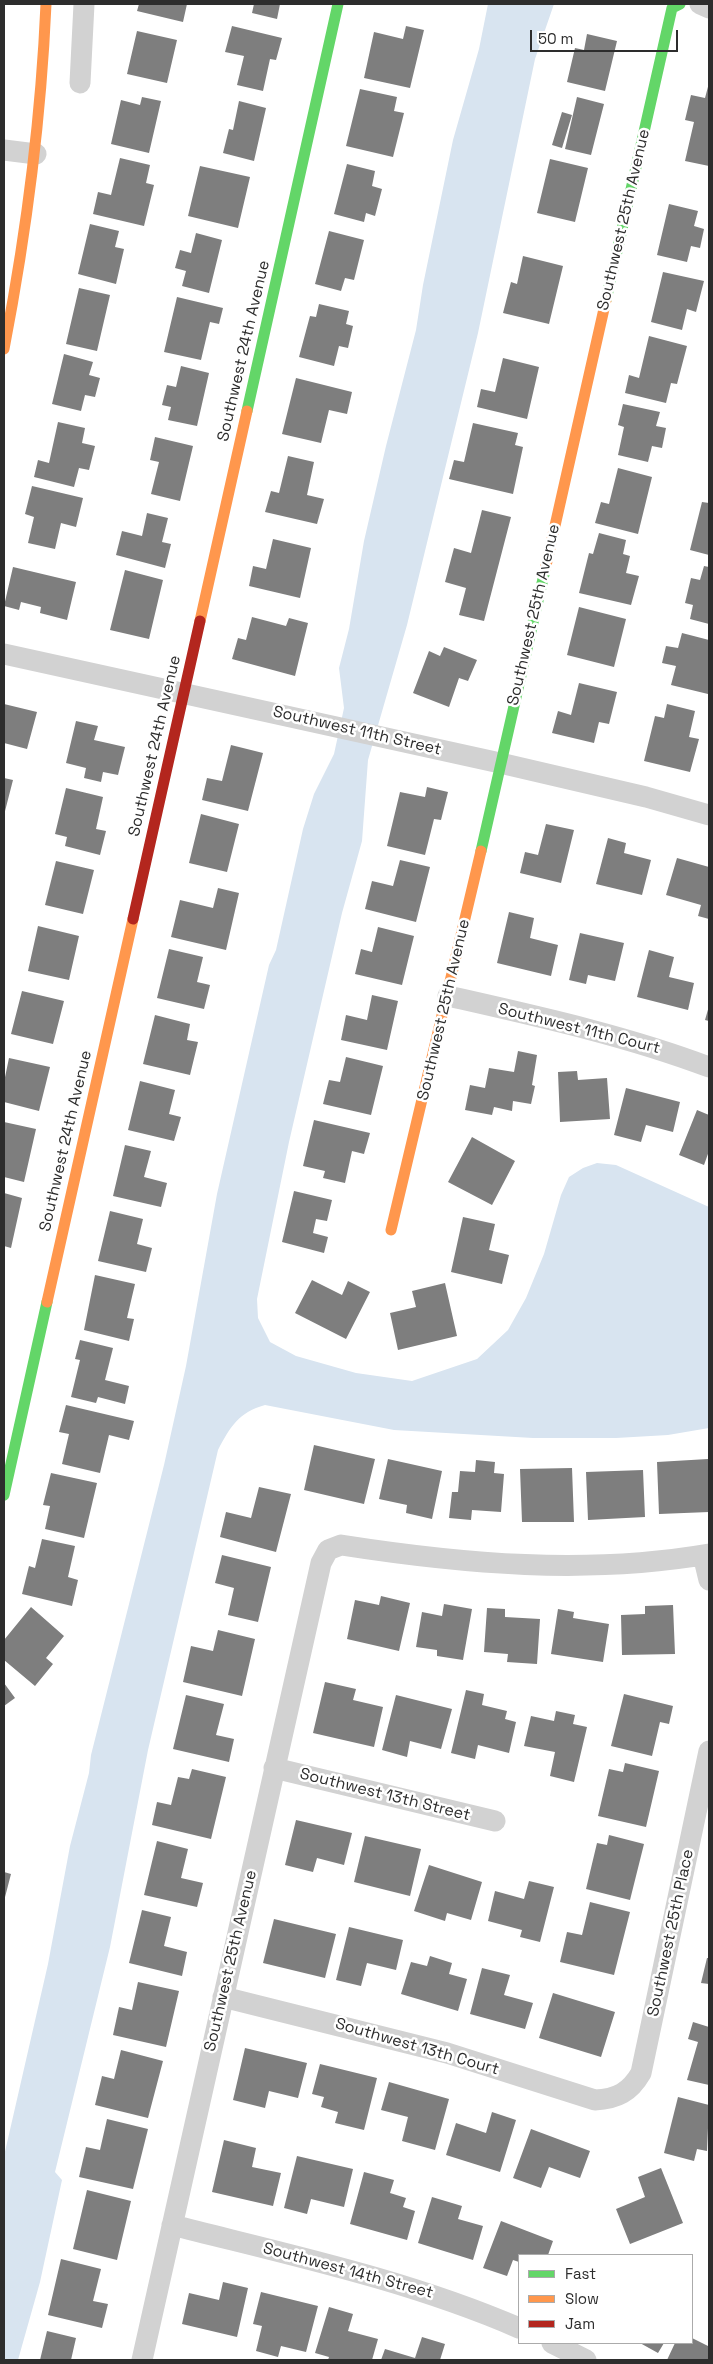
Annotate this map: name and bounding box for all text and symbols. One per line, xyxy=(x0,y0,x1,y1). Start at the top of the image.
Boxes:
scale bar xyxy=(533,20,680,52)
text: 50 m xyxy=(538,29,573,48)
street label: Southwest 25th Avenue xyxy=(594,127,654,313)
street label: Southwest 24th Avenue xyxy=(214,259,274,443)
street label: Southwest 25th Avenue xyxy=(504,522,564,708)
street label: Southwest 24th Avenue xyxy=(125,654,185,838)
street label: Southwest 11th Street xyxy=(271,702,443,760)
street label: Southwest 25th Avenue xyxy=(414,917,474,1103)
street label: Southwest 11th Court xyxy=(496,1000,662,1058)
street label: Southwest 24th Avenue xyxy=(36,1049,96,1233)
street label: Southwest 13th Street xyxy=(298,1765,472,1825)
street label: Southwest 25th Place xyxy=(644,1848,698,2018)
street label: Southwest 25th Avenue xyxy=(201,1868,261,2054)
street label: Southwest 13th Court xyxy=(333,2014,501,2080)
street label: Southwest 14th Street xyxy=(261,2239,435,2303)
legend xyxy=(518,2254,693,2344)
text: Fast xyxy=(565,2264,596,2283)
text: Slow xyxy=(565,2289,599,2308)
text: Jam xyxy=(565,2314,595,2333)

